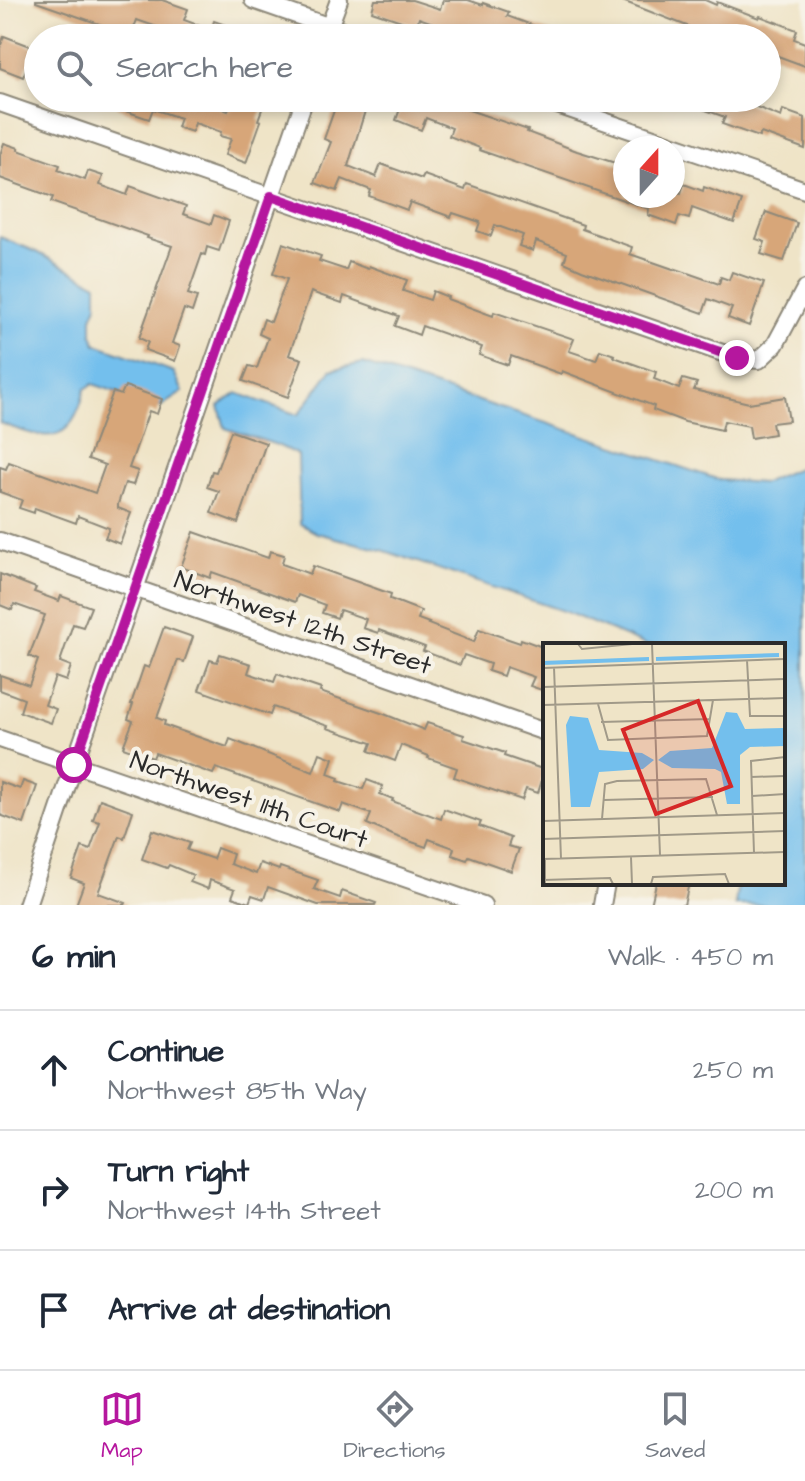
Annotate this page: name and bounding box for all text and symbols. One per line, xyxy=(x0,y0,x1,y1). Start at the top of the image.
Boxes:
search box xyxy=(24,24,781,112)
icon: search xyxy=(52,46,96,90)
text: Search here xyxy=(116,47,293,89)
north arrow xyxy=(613,136,685,208)
route end xyxy=(719,340,755,376)
street label: Northwest 12th Street xyxy=(170,562,437,684)
inset map xyxy=(543,643,785,885)
street label: Northwest 11th Court xyxy=(125,742,373,858)
route start xyxy=(56,747,92,783)
text: 6 min xyxy=(32,933,116,981)
text: Walk · 450 m xyxy=(608,939,773,975)
text: Continue xyxy=(108,1031,224,1073)
icon: ahead xyxy=(32,1048,76,1092)
text: 250 m xyxy=(693,1052,773,1088)
text: Northwest 85th Way xyxy=(108,1073,367,1109)
text: Turn right xyxy=(108,1151,249,1193)
icon: right xyxy=(32,1168,76,1212)
text: 200 m xyxy=(695,1172,773,1208)
text: Northwest 14th Street xyxy=(108,1193,381,1229)
icon: arrive xyxy=(32,1288,76,1332)
text: Arrive at destination xyxy=(108,1289,390,1331)
tab: Map xyxy=(100,1387,144,1466)
tab: Directions xyxy=(343,1387,446,1466)
tab: Saved xyxy=(645,1387,705,1466)

